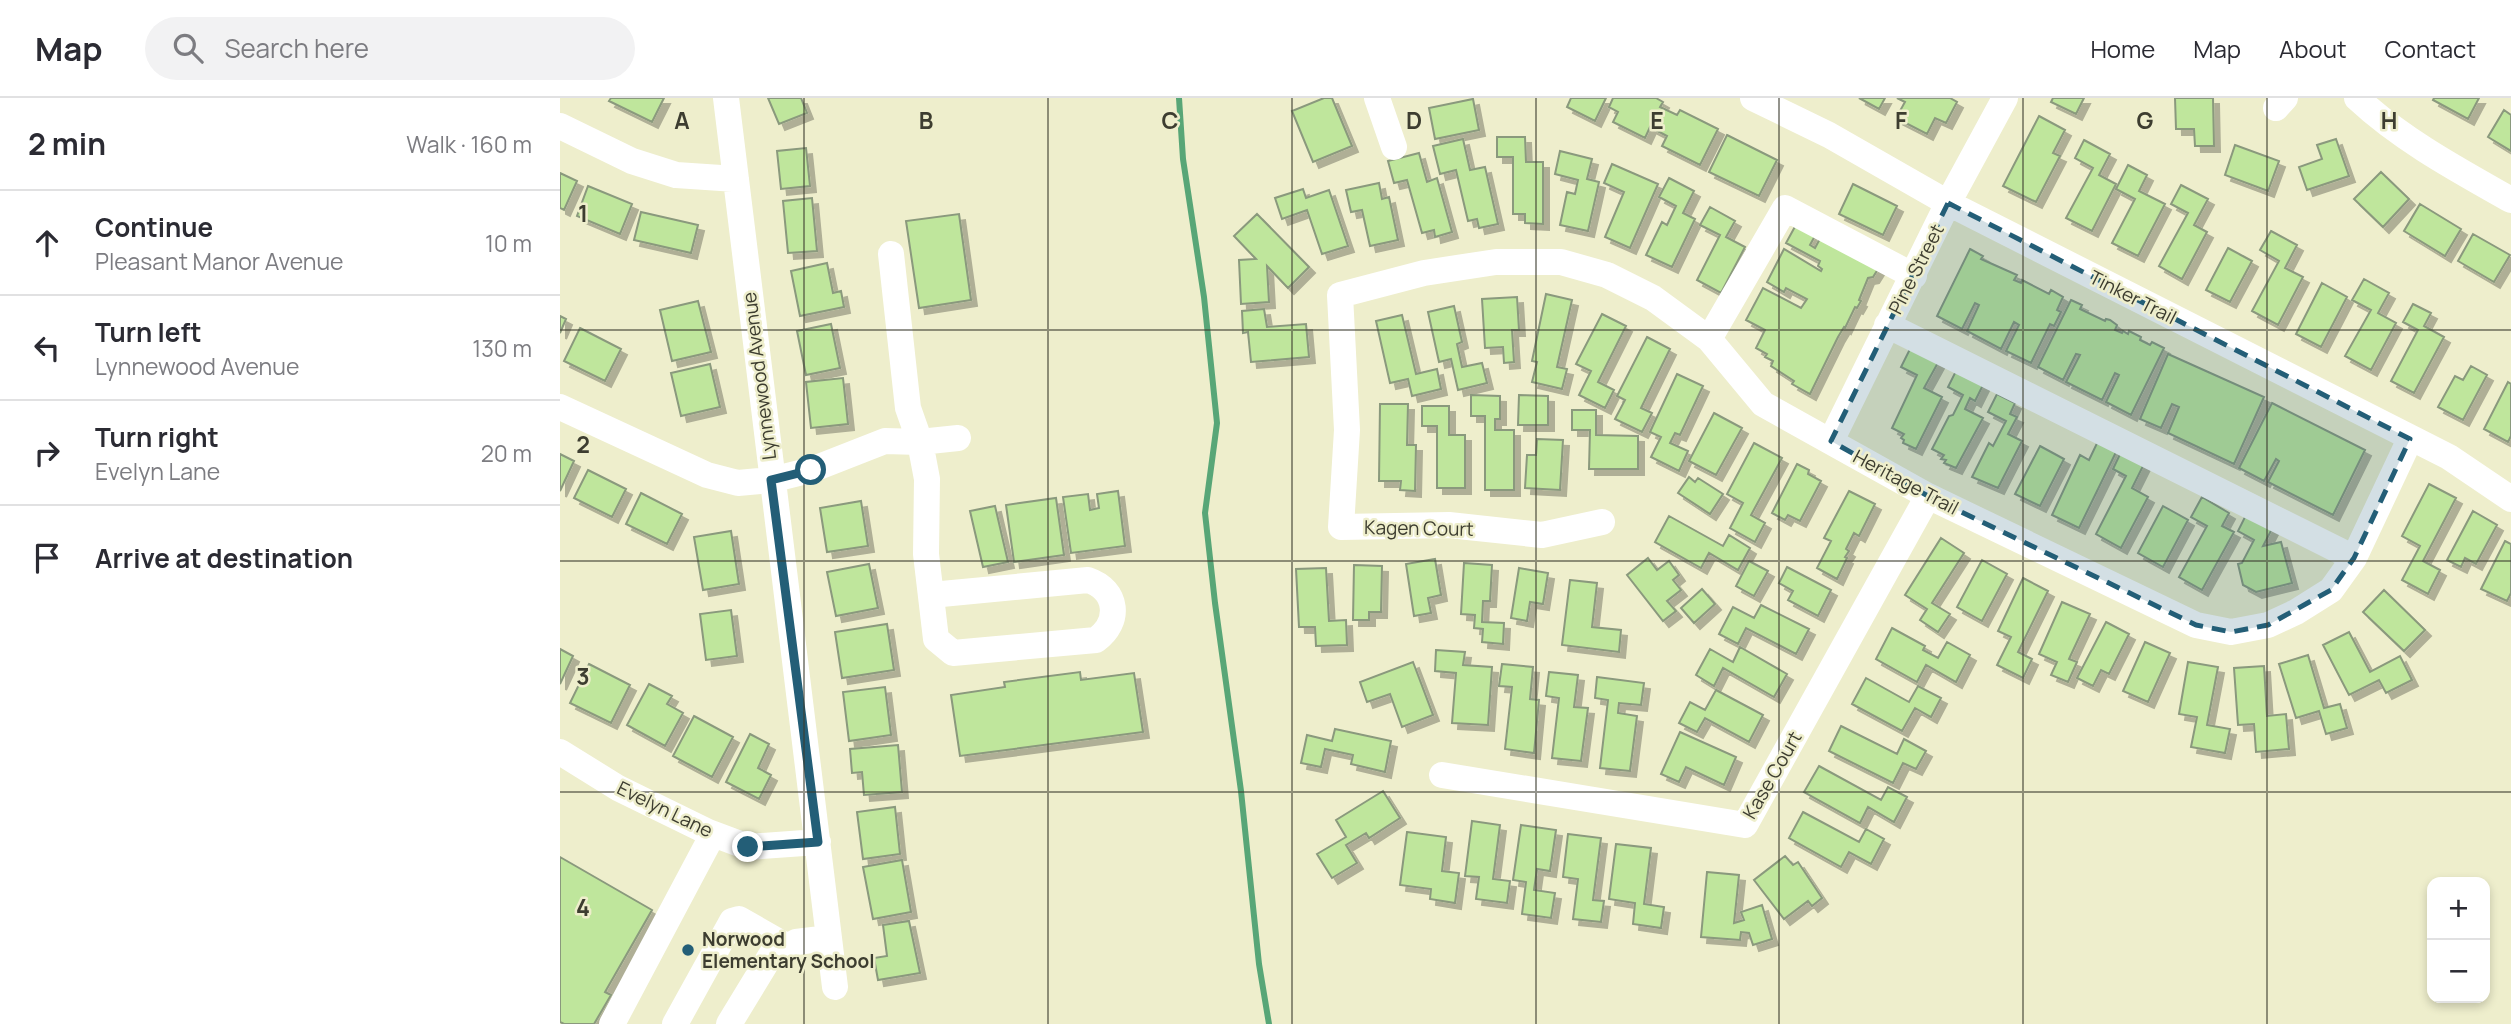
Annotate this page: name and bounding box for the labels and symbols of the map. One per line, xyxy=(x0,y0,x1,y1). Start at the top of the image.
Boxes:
text: A xyxy=(674,104,690,136)
text: B xyxy=(919,104,933,136)
text: C xyxy=(1162,104,1179,136)
text: D xyxy=(1406,104,1422,136)
text: E xyxy=(1650,104,1664,136)
text: F xyxy=(1895,104,1907,136)
text: G xyxy=(2137,104,2154,136)
text: H xyxy=(2381,104,2397,136)
text: 1 xyxy=(578,197,588,229)
street label: Pine Street xyxy=(1882,220,1950,318)
street label: Tinker Trail xyxy=(2085,264,2181,330)
street label: Lynnewood Avenue xyxy=(736,291,782,461)
text: 2 xyxy=(576,428,590,460)
street label: Heritage Trail xyxy=(1849,443,1963,521)
route start xyxy=(795,454,826,485)
street label: Kagen Court xyxy=(1364,514,1474,542)
text: 3 xyxy=(576,660,590,692)
street label: Kase Court xyxy=(1736,726,1808,824)
street label: Evelyn Lane xyxy=(613,775,717,843)
route end xyxy=(732,831,763,862)
text: 4 xyxy=(576,891,590,923)
place label: Norwood Elementary School xyxy=(702,926,875,974)
marker: Norwood Elementary School xyxy=(680,942,696,958)

